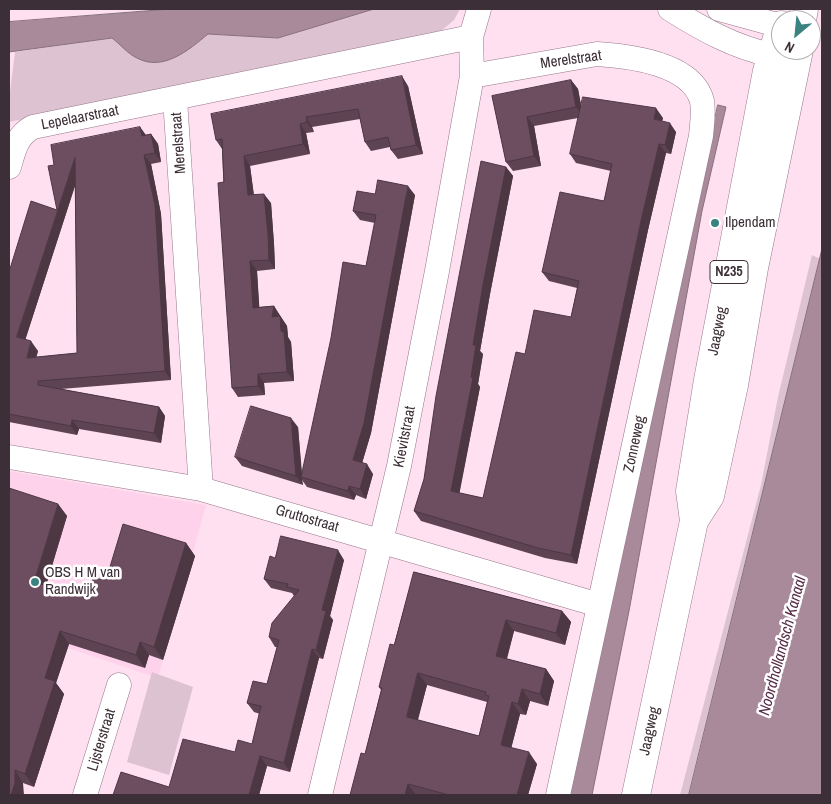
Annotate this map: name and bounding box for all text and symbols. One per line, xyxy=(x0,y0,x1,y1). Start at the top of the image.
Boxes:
north arrow xyxy=(771,10,821,60)
text: N xyxy=(782,37,797,57)
street label: Merelstraat xyxy=(539,47,603,73)
street label: Lepelaarstraat xyxy=(40,102,120,134)
street label: Merelstraat xyxy=(168,112,190,174)
place label: Ilpendam xyxy=(725,214,776,232)
marker: Ilpendam xyxy=(709,217,721,229)
road number: N235 xyxy=(710,260,748,284)
street label: Jaagweg xyxy=(704,305,732,357)
street label: Kievitstraat xyxy=(390,405,420,469)
street label: Zonneweg xyxy=(620,414,650,474)
street label: Gruttostraat xyxy=(273,501,341,537)
place label: OBS H M van Randwijk xyxy=(45,564,120,599)
water label: Noordhollandsch Kanaal xyxy=(755,574,811,718)
marker: OBS H M van Randwijk xyxy=(29,576,41,588)
street label: Jaagweg xyxy=(636,705,664,757)
street label: Lijsterstraat xyxy=(84,707,120,773)

